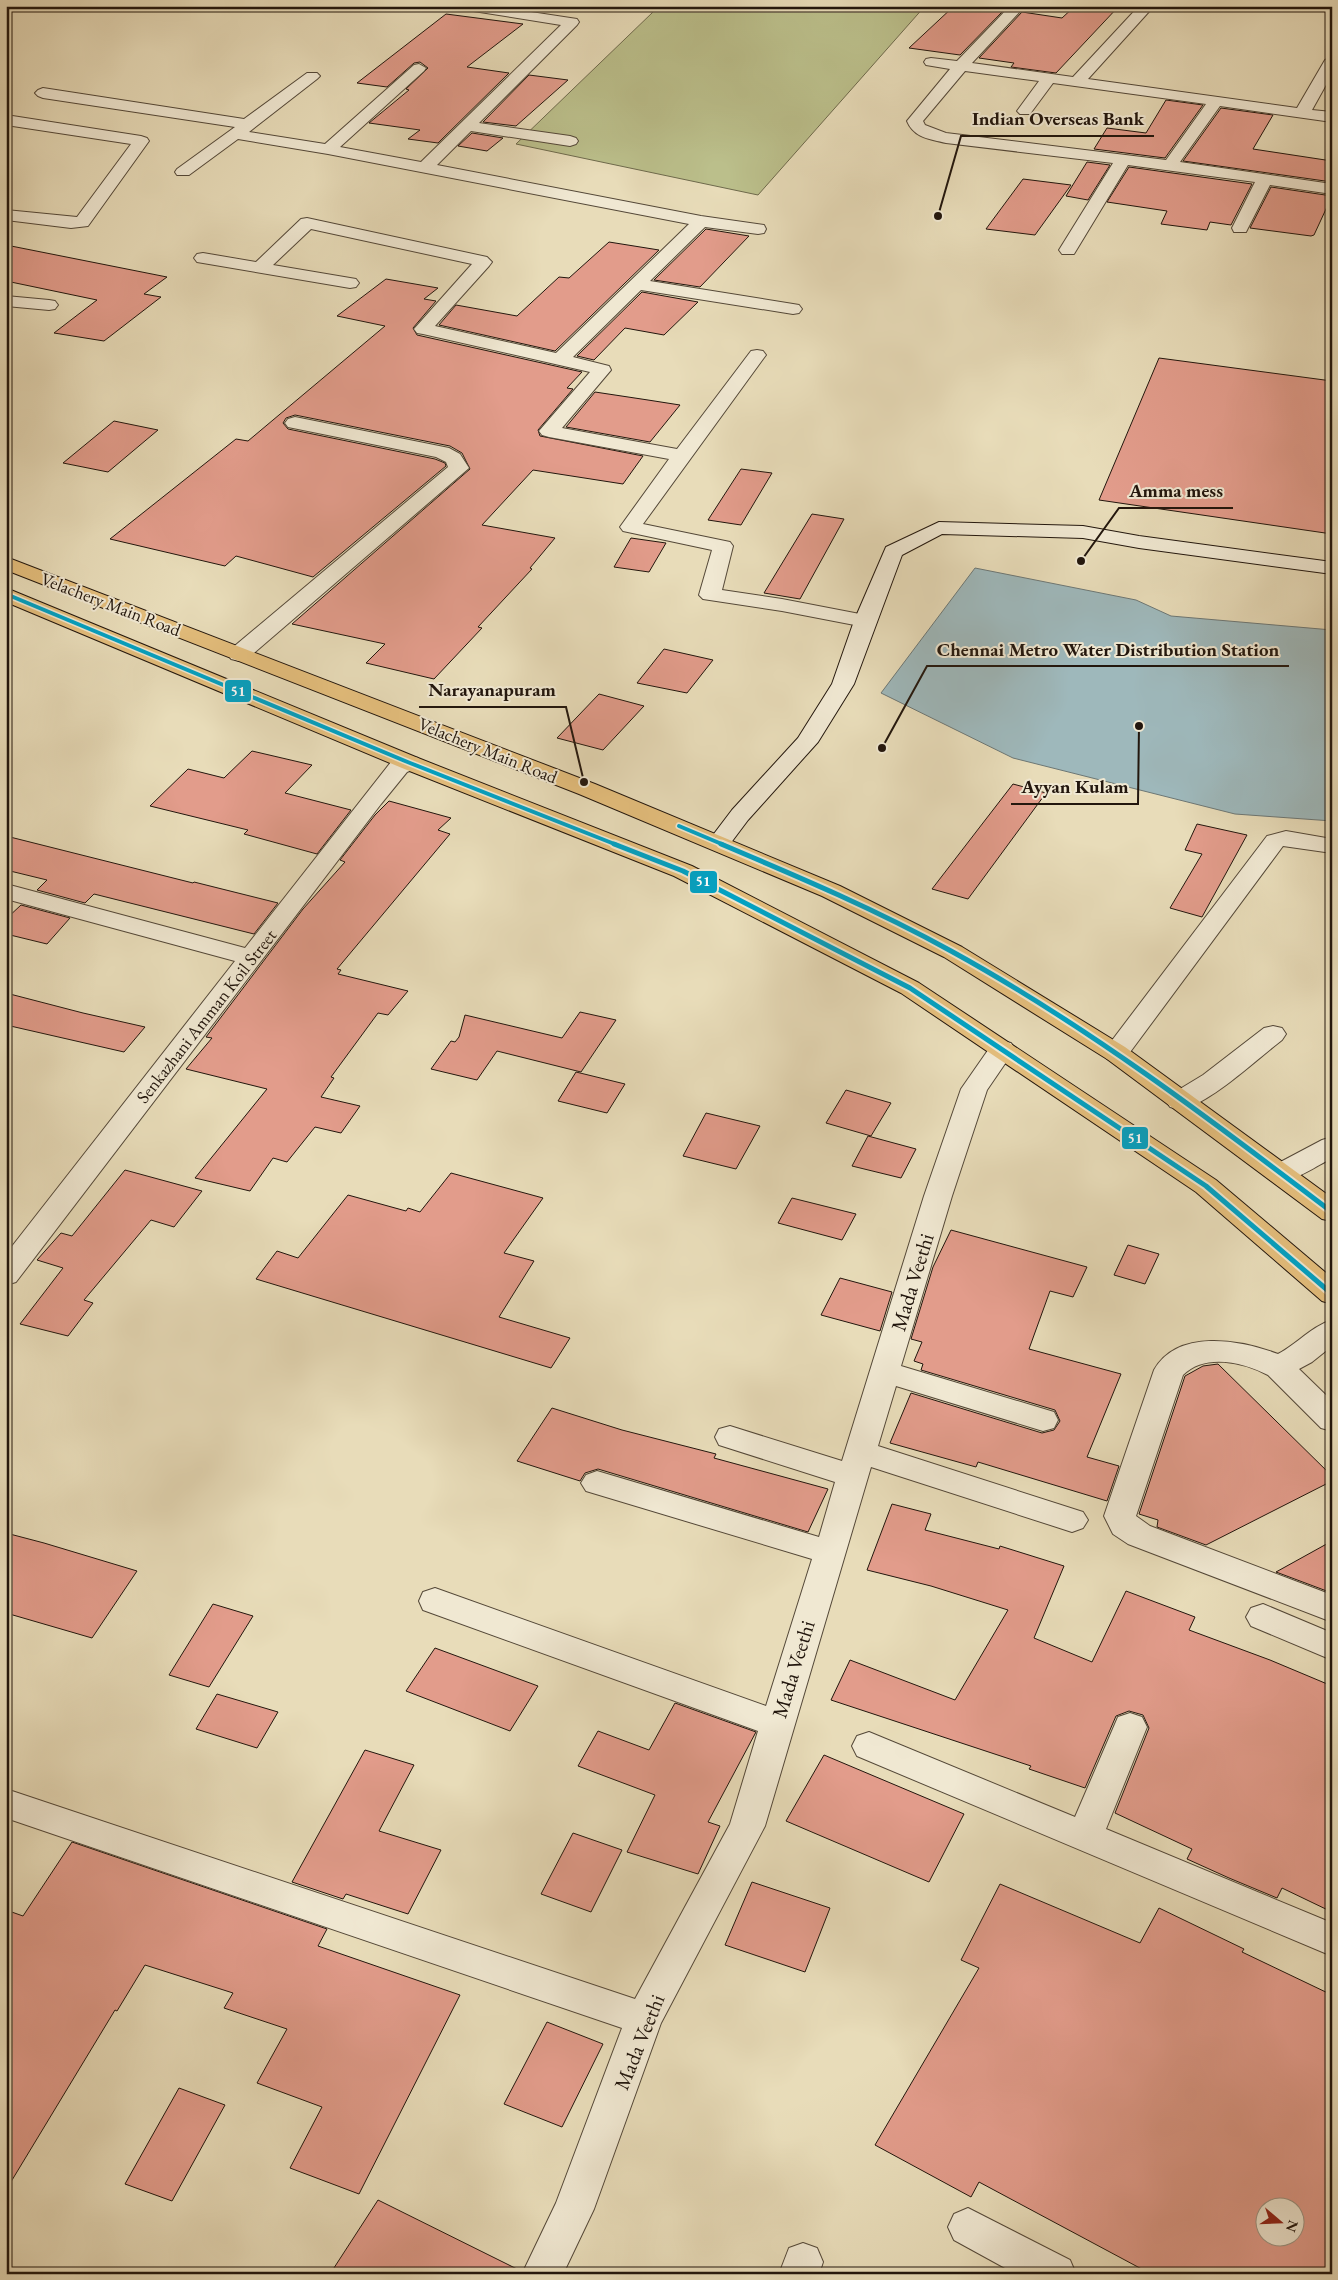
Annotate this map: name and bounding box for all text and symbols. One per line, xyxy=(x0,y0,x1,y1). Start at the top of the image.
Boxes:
callout: Indian Overseas Bank xyxy=(961,102,1154,136)
text: Indian Overseas Bank xyxy=(972,106,1145,131)
callout: Amma mess xyxy=(1119,474,1233,508)
text: Amma mess xyxy=(1128,478,1223,503)
street label: Velachery Main Road xyxy=(38,567,185,642)
callout: Chennai Metro Water Distribution Station xyxy=(927,632,1289,666)
text: Chennai Metro Water Distribution Station xyxy=(937,637,1280,662)
callout: Narayanapuram xyxy=(419,673,566,707)
text: Narayanapuram xyxy=(428,677,556,702)
line badge: 51 xyxy=(224,679,252,703)
text: 51 xyxy=(231,682,245,700)
street label: Velachery Main Road xyxy=(415,712,562,789)
callout: Ayyan Kulam xyxy=(1011,770,1138,804)
text: Ayyan Kulam xyxy=(1020,774,1129,799)
line badge: 51 xyxy=(689,870,718,894)
text: 51 xyxy=(696,872,710,890)
street label: Senkazhani Amman Koil Street xyxy=(131,924,281,1108)
line badge: 51 xyxy=(1121,1126,1149,1150)
text: 51 xyxy=(1128,1129,1142,1147)
street label: Mada Veethi xyxy=(884,1230,940,1334)
street label: Mada Veethi xyxy=(765,1617,821,1721)
street label: Mada Veethi xyxy=(608,1990,670,2094)
north arrow xyxy=(1256,2198,1306,2248)
text: N xyxy=(1282,2218,1303,2235)

